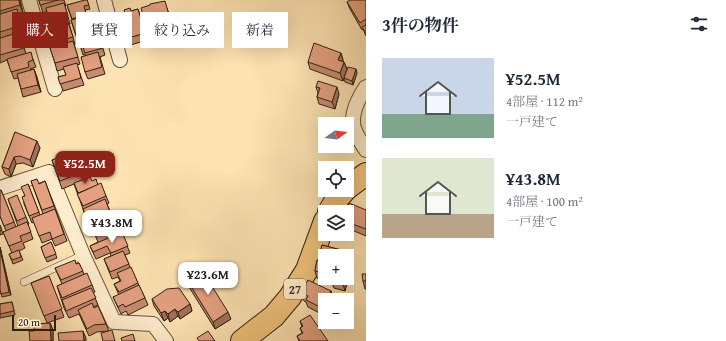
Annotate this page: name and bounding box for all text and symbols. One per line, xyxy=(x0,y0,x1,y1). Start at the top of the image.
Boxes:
chip: 購入 xyxy=(12,12,68,48)
chip: 賃貸 xyxy=(76,12,132,48)
chip: 絞り込み xyxy=(140,12,224,48)
chip: 新着 xyxy=(232,12,288,48)
text: 3件の物件 xyxy=(382,12,459,37)
icon: filters xyxy=(688,13,710,35)
text: ¥52.5M xyxy=(506,66,561,91)
icon: home xyxy=(414,74,462,122)
text: 4部屋 · 112 m² xyxy=(506,92,583,111)
text: 一戸建て xyxy=(506,112,558,131)
north arrow xyxy=(318,117,354,153)
map controls xyxy=(318,117,354,329)
pin: ¥52.5M xyxy=(52,151,118,185)
text: ¥52.5M xyxy=(64,154,106,173)
button: locate xyxy=(318,161,354,197)
text: ¥43.8M xyxy=(506,166,561,191)
icon: home xyxy=(414,174,462,222)
text: 4部屋 · 100 m² xyxy=(506,192,583,211)
button: layers xyxy=(318,205,354,241)
pin: ¥43.8M xyxy=(79,210,145,244)
text: 一戸建て xyxy=(506,212,558,231)
text: ¥43.8M xyxy=(91,213,133,232)
button: + xyxy=(318,249,354,285)
pin: ¥23.6M xyxy=(175,262,241,296)
text: ¥23.6M xyxy=(187,265,229,284)
road number: 27 xyxy=(284,279,306,299)
button: − xyxy=(318,293,354,329)
scale bar xyxy=(12,313,56,332)
text: 20 m xyxy=(18,314,40,330)

